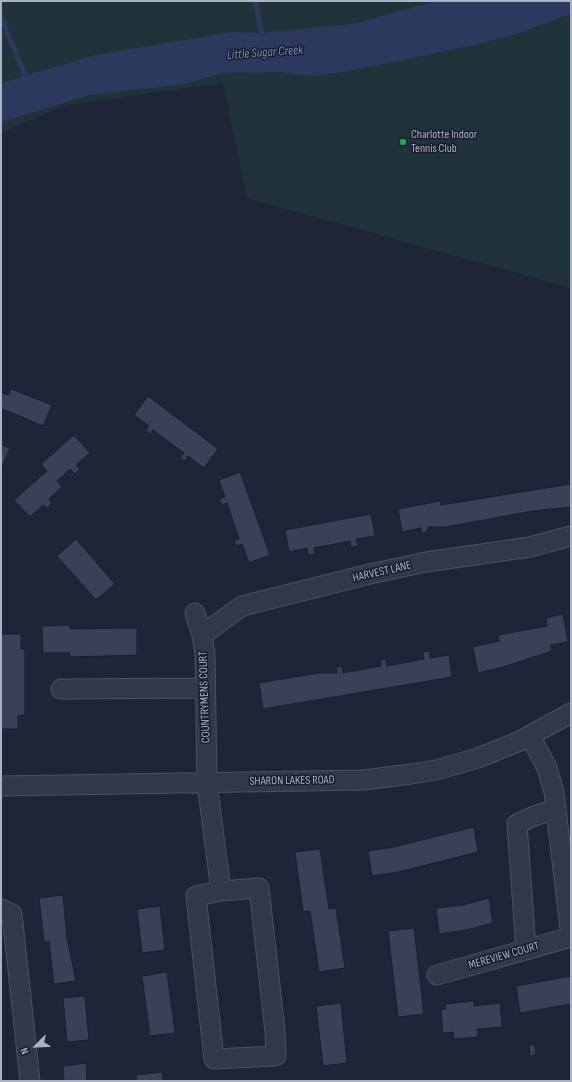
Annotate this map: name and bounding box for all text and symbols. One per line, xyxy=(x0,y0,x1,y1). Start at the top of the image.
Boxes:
water label: Little Sugar Creek xyxy=(227,43,303,63)
place label: Charlotte Indoor Tennis Club xyxy=(411,128,477,156)
marker: Charlotte Indoor Tennis Club xyxy=(398,137,408,147)
street label: HARVEST LANE xyxy=(351,558,413,586)
street label: COUNTRYMENS COURT xyxy=(196,651,214,743)
street label: SHARON LAKES ROAD xyxy=(249,773,335,789)
street label: MEREVIEW COURT xyxy=(467,939,541,973)
north arrow xyxy=(16,1026,56,1066)
text: N xyxy=(17,1046,32,1056)

